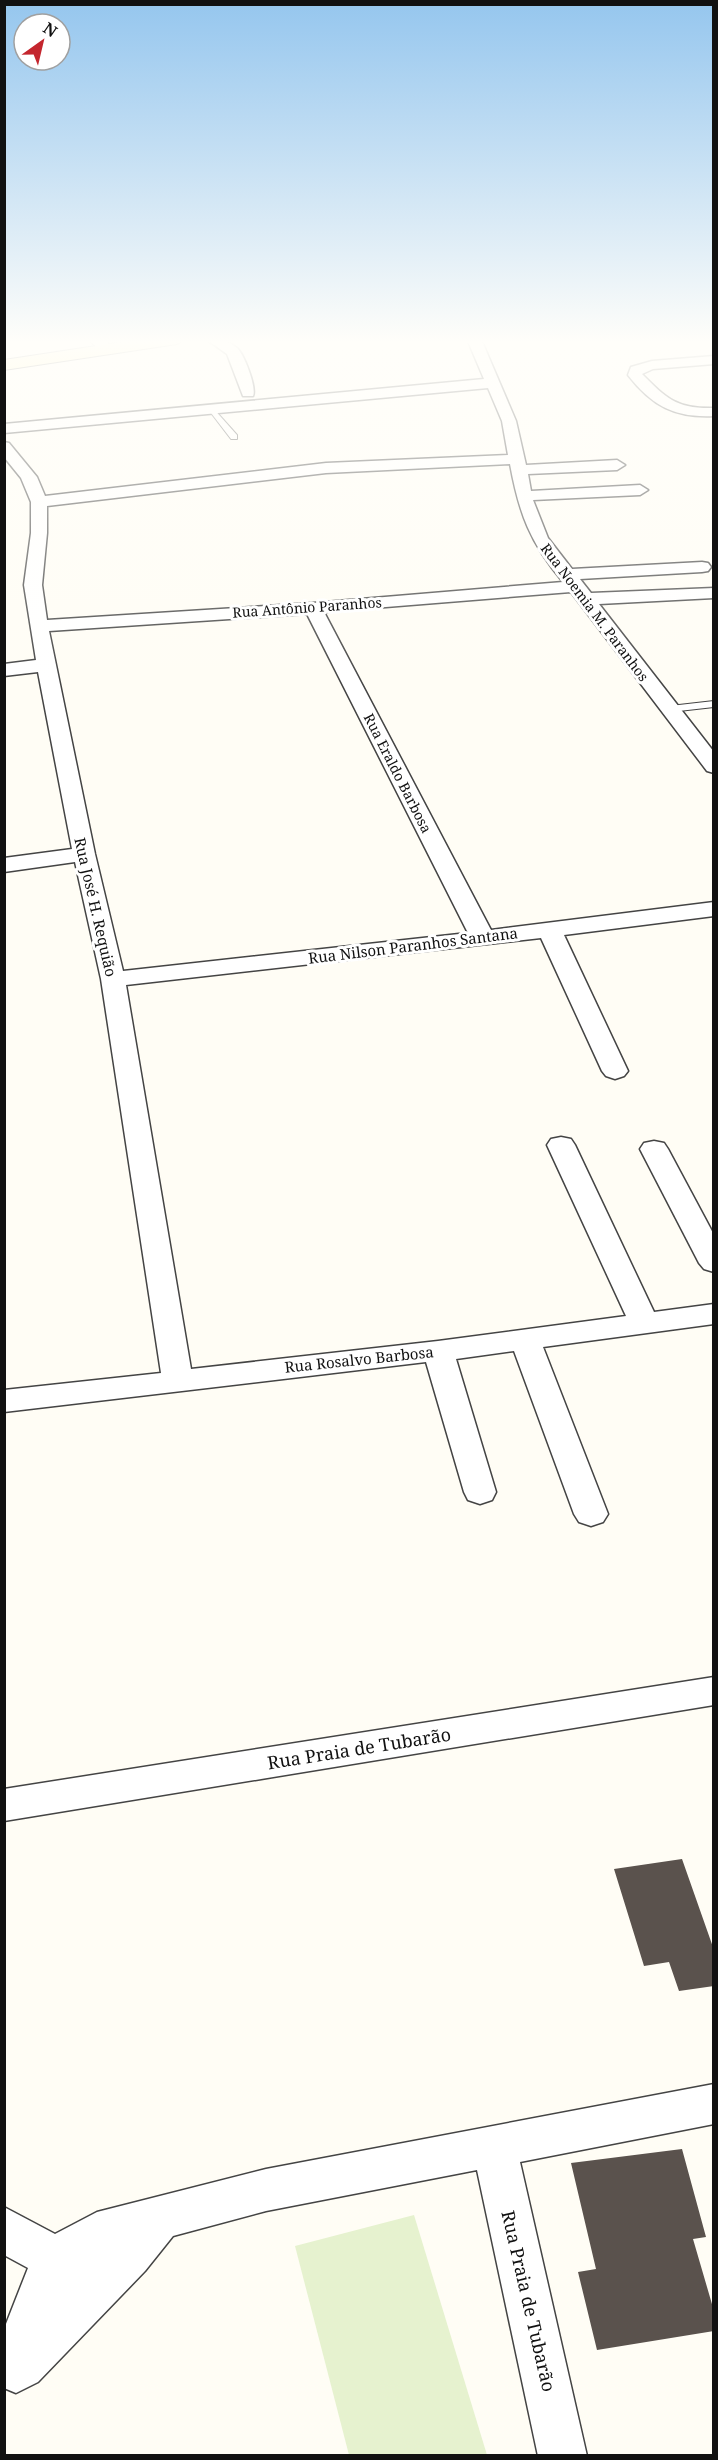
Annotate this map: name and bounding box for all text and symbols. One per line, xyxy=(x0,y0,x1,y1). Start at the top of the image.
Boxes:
north arrow xyxy=(12,12,72,72)
text: N xyxy=(39,17,62,42)
street label: Rua Noemia M. Paranhos xyxy=(537,539,653,685)
street label: Rua Antônio Paranhos xyxy=(232,592,382,622)
street label: Rua Eraldo Barbosa xyxy=(360,710,436,836)
street label: Rua José H. Requião xyxy=(70,835,122,979)
street label: Rua Nilson Paranhos Santana xyxy=(307,922,519,968)
street label: Rua Rosalvo Barbosa xyxy=(284,1341,434,1377)
street label: Rua Praia de Tubarão xyxy=(266,1722,452,1774)
street label: Rua Praia de Tubarão xyxy=(496,2208,562,2394)

